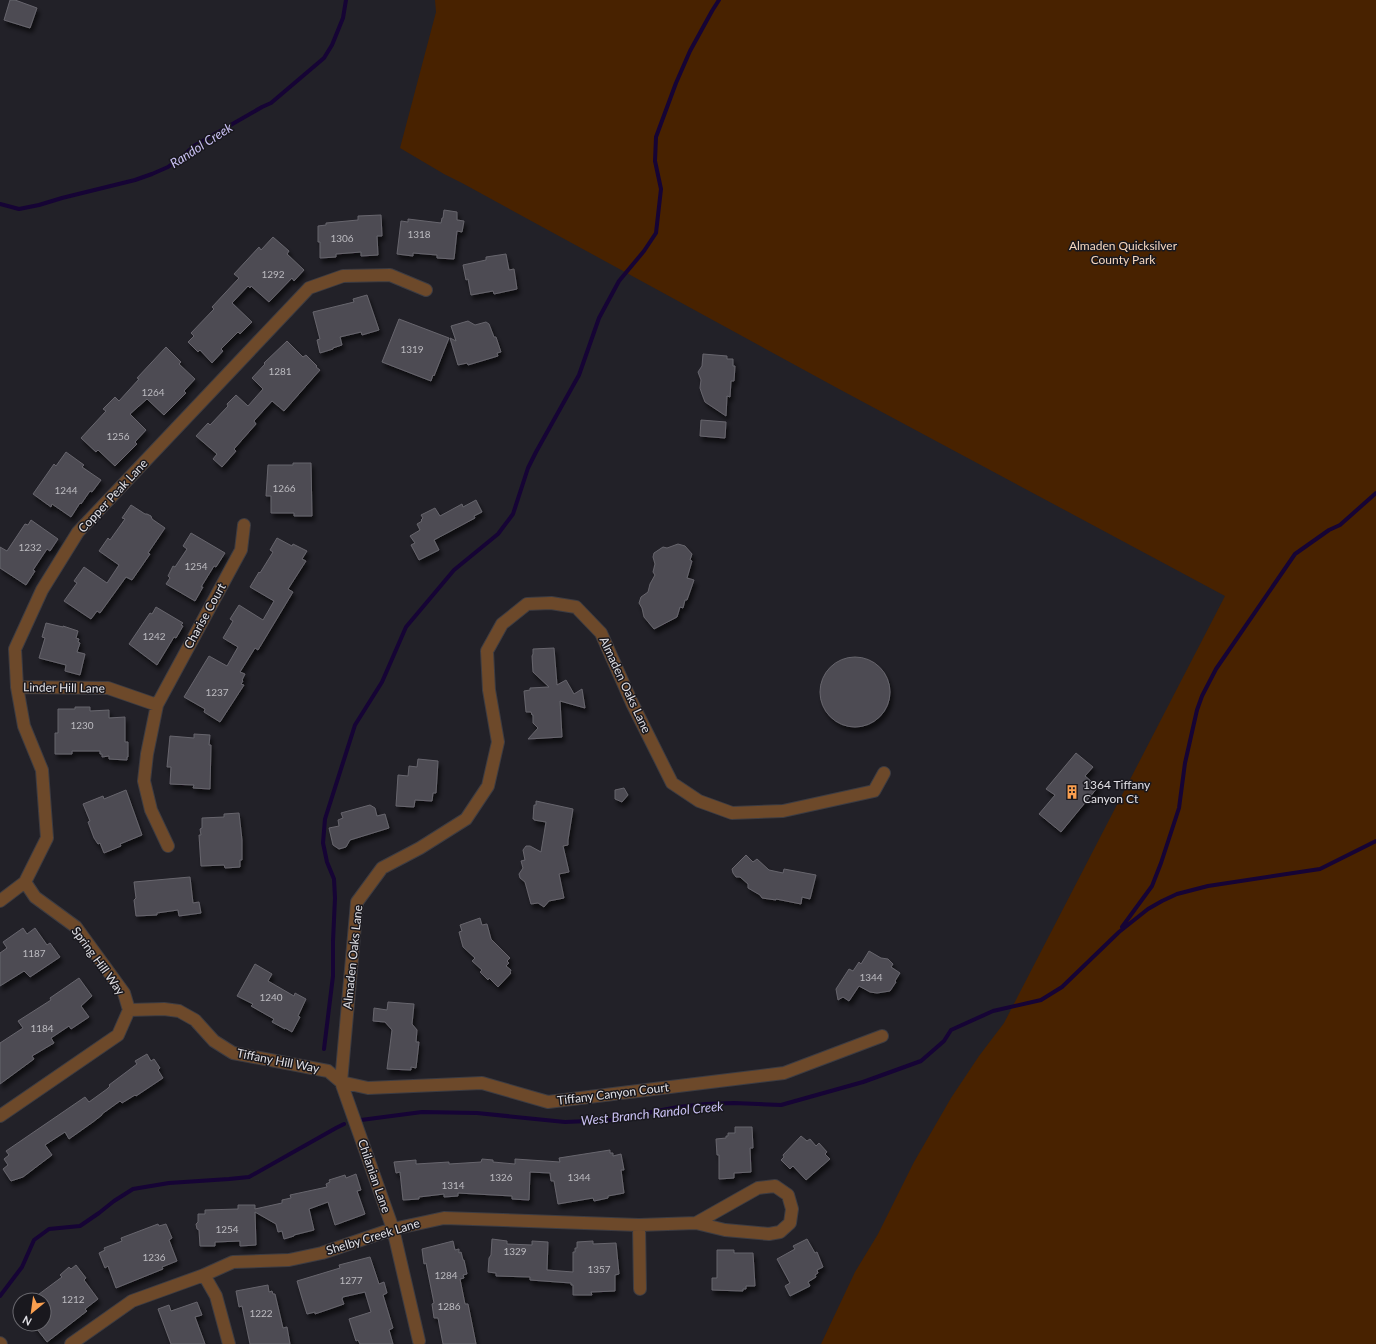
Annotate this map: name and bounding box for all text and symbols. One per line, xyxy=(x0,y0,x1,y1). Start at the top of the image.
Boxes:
water label: Randol Creek xyxy=(167,118,236,171)
house number: 1318 xyxy=(407,228,431,240)
house number: 1306 xyxy=(330,232,354,244)
park label: Almaden Quicksilver County Park xyxy=(1069,238,1178,267)
house number: 1292 xyxy=(261,268,285,280)
house number: 1319 xyxy=(400,343,424,355)
house number: 1281 xyxy=(268,365,292,377)
house number: 1264 xyxy=(141,386,165,398)
house number: 1256 xyxy=(106,430,130,442)
street label: Copper Peak Lane xyxy=(75,456,151,536)
house number: 1266 xyxy=(272,482,296,494)
house number: 1244 xyxy=(54,484,78,496)
house number: 1232 xyxy=(18,541,42,553)
house number: 1254 xyxy=(184,560,208,572)
street label: Charise Court xyxy=(180,580,229,651)
house number: 1242 xyxy=(142,630,166,642)
street label: Almaden Oaks Lane xyxy=(597,634,654,735)
street label: Linder Hill Lane xyxy=(23,679,105,696)
house number: 1237 xyxy=(205,686,229,698)
house number: 1230 xyxy=(70,719,94,731)
place label: 1364 Tiffany Canyon Ct xyxy=(1083,777,1151,806)
building icon: 1364 Tiffany Canyon Ct xyxy=(1064,784,1080,800)
street label: Almaden Oaks Lane xyxy=(340,904,365,1010)
street label: Spring Hill Way xyxy=(69,924,129,998)
house number: 1187 xyxy=(22,947,46,959)
house number: 1344 xyxy=(859,971,883,983)
house number: 1240 xyxy=(259,991,283,1003)
house number: 1184 xyxy=(30,1022,54,1034)
street label: Tiffany Hill Way xyxy=(236,1045,321,1076)
street label: Tiffany Canyon Court xyxy=(556,1079,670,1108)
water label: West Branch Randol Creek xyxy=(580,1097,725,1128)
street label: Chilanian Lane xyxy=(355,1137,394,1215)
house number: 1326 xyxy=(489,1171,513,1183)
house number: 1344 xyxy=(567,1171,591,1183)
house number: 1314 xyxy=(441,1179,465,1191)
street label: Shelby Creek Lane xyxy=(324,1215,421,1258)
house number: 1254 xyxy=(215,1223,239,1235)
house number: 1329 xyxy=(503,1245,527,1257)
house number: 1236 xyxy=(142,1251,166,1263)
house number: 1357 xyxy=(587,1263,611,1275)
house number: 1284 xyxy=(434,1269,458,1281)
house number: 1277 xyxy=(339,1274,363,1286)
north arrow xyxy=(12,1292,52,1332)
house number: 1212 xyxy=(61,1293,85,1305)
house number: 1286 xyxy=(437,1300,461,1312)
house number: 1222 xyxy=(249,1307,273,1319)
text: N xyxy=(20,1313,34,1329)

